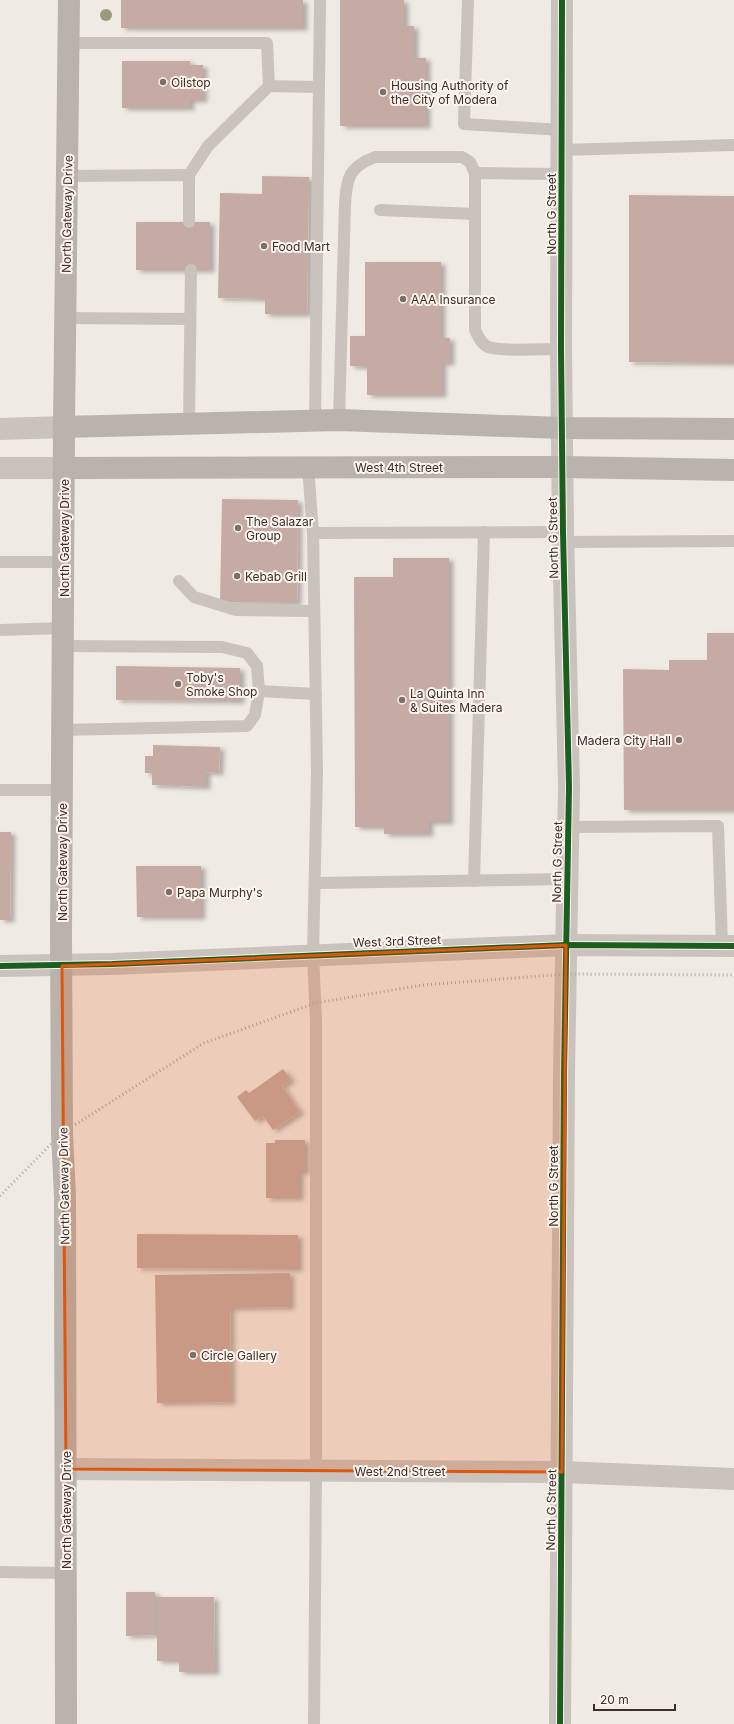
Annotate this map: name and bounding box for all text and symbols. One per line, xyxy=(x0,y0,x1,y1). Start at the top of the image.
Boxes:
place label: Oilstop xyxy=(171,75,211,90)
marker: Oilstop xyxy=(158,77,168,87)
place label: Housing Authority of the City of Modera xyxy=(391,78,509,107)
marker: Housing Authority of the City of Modera xyxy=(378,87,388,97)
street label: North Gateway Drive xyxy=(58,155,76,273)
street label: North G Street xyxy=(544,173,559,255)
place label: Food Mart xyxy=(272,239,330,254)
marker: Food Mart xyxy=(259,241,269,251)
place label: AAA Insurance xyxy=(411,292,496,307)
marker: AAA Insurance xyxy=(398,294,408,304)
street label: West 4th Street xyxy=(355,460,443,475)
street label: North Gateway Drive xyxy=(57,479,72,597)
street label: North G Street xyxy=(545,497,561,579)
place label: The Salazar Group xyxy=(246,514,314,543)
marker: The Salazar Group xyxy=(233,523,243,533)
place label: Kebab Grill xyxy=(245,569,307,584)
marker: Kebab Grill xyxy=(232,571,242,581)
place label: Toby's Smoke Shop xyxy=(186,670,257,699)
marker: Toby's Smoke Shop xyxy=(173,679,183,689)
place label: La Quinta Inn & Suites Madera xyxy=(410,686,503,715)
marker: La Quinta Inn & Suites Madera xyxy=(397,695,407,705)
place label: Madera City Hall xyxy=(577,733,671,748)
marker: Madera City Hall xyxy=(674,735,684,745)
street label: North Gateway Drive xyxy=(55,803,70,921)
street label: North G Street xyxy=(549,821,565,903)
place label: Papa Murphy's xyxy=(177,885,263,900)
marker: Papa Murphy's xyxy=(164,887,174,897)
street label: West 3rd Street xyxy=(353,932,441,950)
street label: North Gateway Drive xyxy=(55,1127,73,1245)
street label: North G Street xyxy=(546,1145,561,1227)
place label: Circle Gallery xyxy=(201,1348,277,1363)
marker: Circle Gallery xyxy=(188,1350,198,1360)
street label: North Gateway Drive xyxy=(59,1451,74,1569)
street label: West 2nd Street xyxy=(355,1464,445,1479)
street label: North G Street xyxy=(543,1469,559,1551)
scale bar xyxy=(594,1686,675,1712)
text: 20 m xyxy=(600,1692,629,1707)

